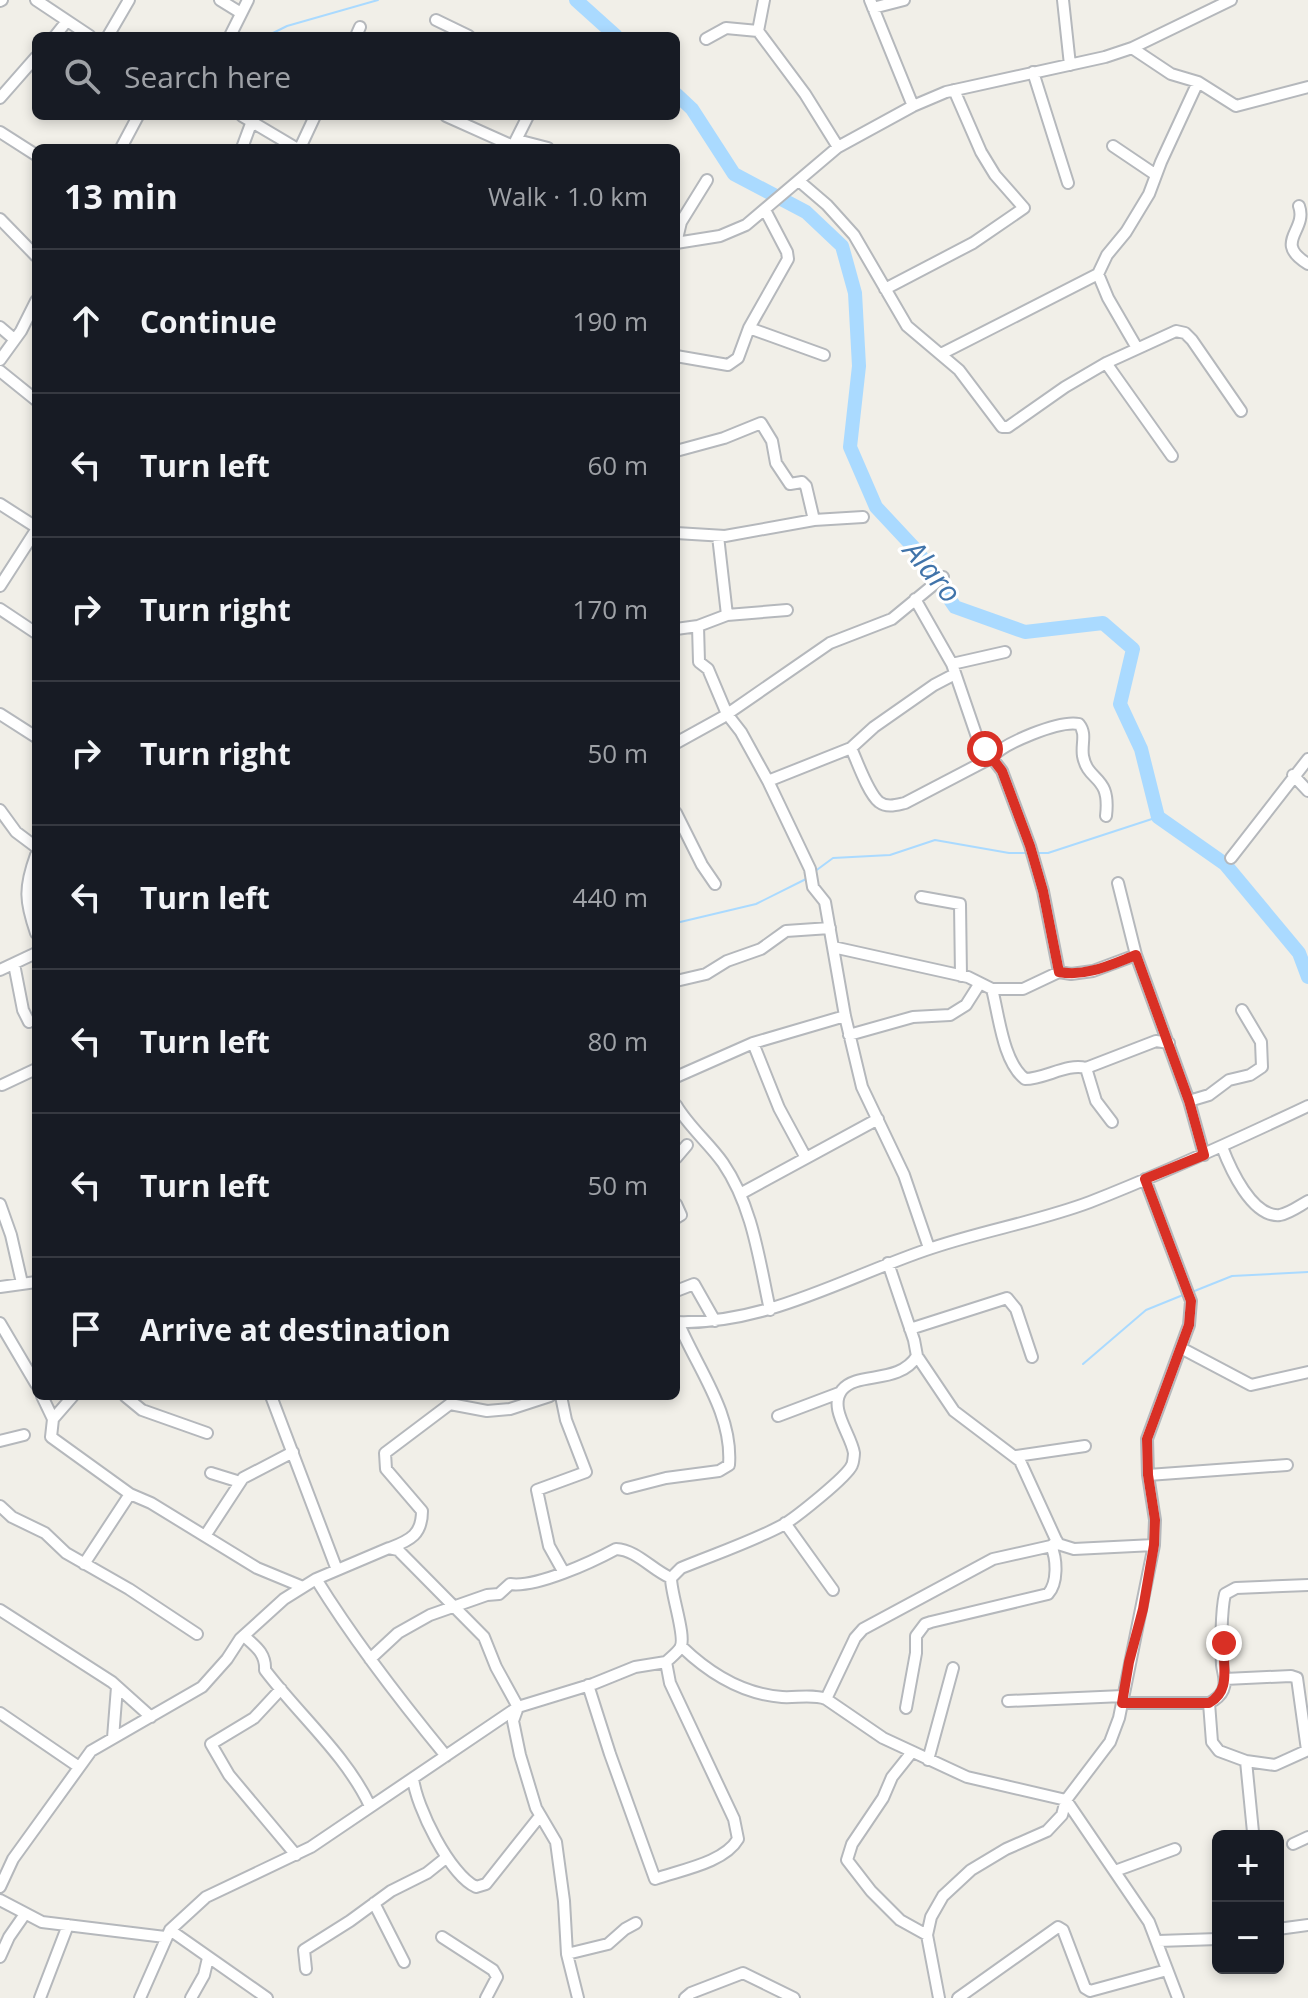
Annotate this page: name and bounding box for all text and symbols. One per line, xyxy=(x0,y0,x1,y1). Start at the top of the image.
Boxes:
search box xyxy=(32,32,680,120)
icon: search xyxy=(60,54,104,98)
text: Search here xyxy=(124,56,291,97)
text: 13 min xyxy=(64,173,178,219)
text: Walk · 1.0 km xyxy=(488,178,648,214)
icon: ahead xyxy=(64,299,108,343)
text: Continue xyxy=(140,301,277,342)
text: 190 m xyxy=(573,303,648,339)
icon: left xyxy=(64,443,108,487)
text: Turn left xyxy=(140,445,270,486)
text: 60 m xyxy=(587,447,648,483)
water label: Alaro xyxy=(894,529,971,611)
icon: right xyxy=(64,587,108,631)
text: Turn right xyxy=(140,589,291,630)
text: 170 m xyxy=(573,591,648,627)
icon: right xyxy=(64,731,108,775)
route start xyxy=(967,731,1003,767)
text: Turn right xyxy=(140,733,291,774)
text: 50 m xyxy=(587,735,648,771)
icon: left xyxy=(64,875,108,919)
text: Turn left xyxy=(140,877,270,918)
text: 440 m xyxy=(573,879,648,915)
icon: left xyxy=(64,1019,108,1063)
text: Turn left xyxy=(140,1021,270,1062)
text: 80 m xyxy=(587,1023,648,1059)
icon: left xyxy=(64,1163,108,1207)
text: Turn left xyxy=(140,1165,270,1206)
text: 50 m xyxy=(587,1167,648,1203)
icon: arrive xyxy=(64,1307,108,1351)
text: Arrive at destination xyxy=(140,1309,451,1350)
route end xyxy=(1206,1625,1242,1661)
map controls xyxy=(1212,1830,1284,1974)
button: + xyxy=(1212,1830,1284,1902)
button: − xyxy=(1212,1902,1284,1974)

